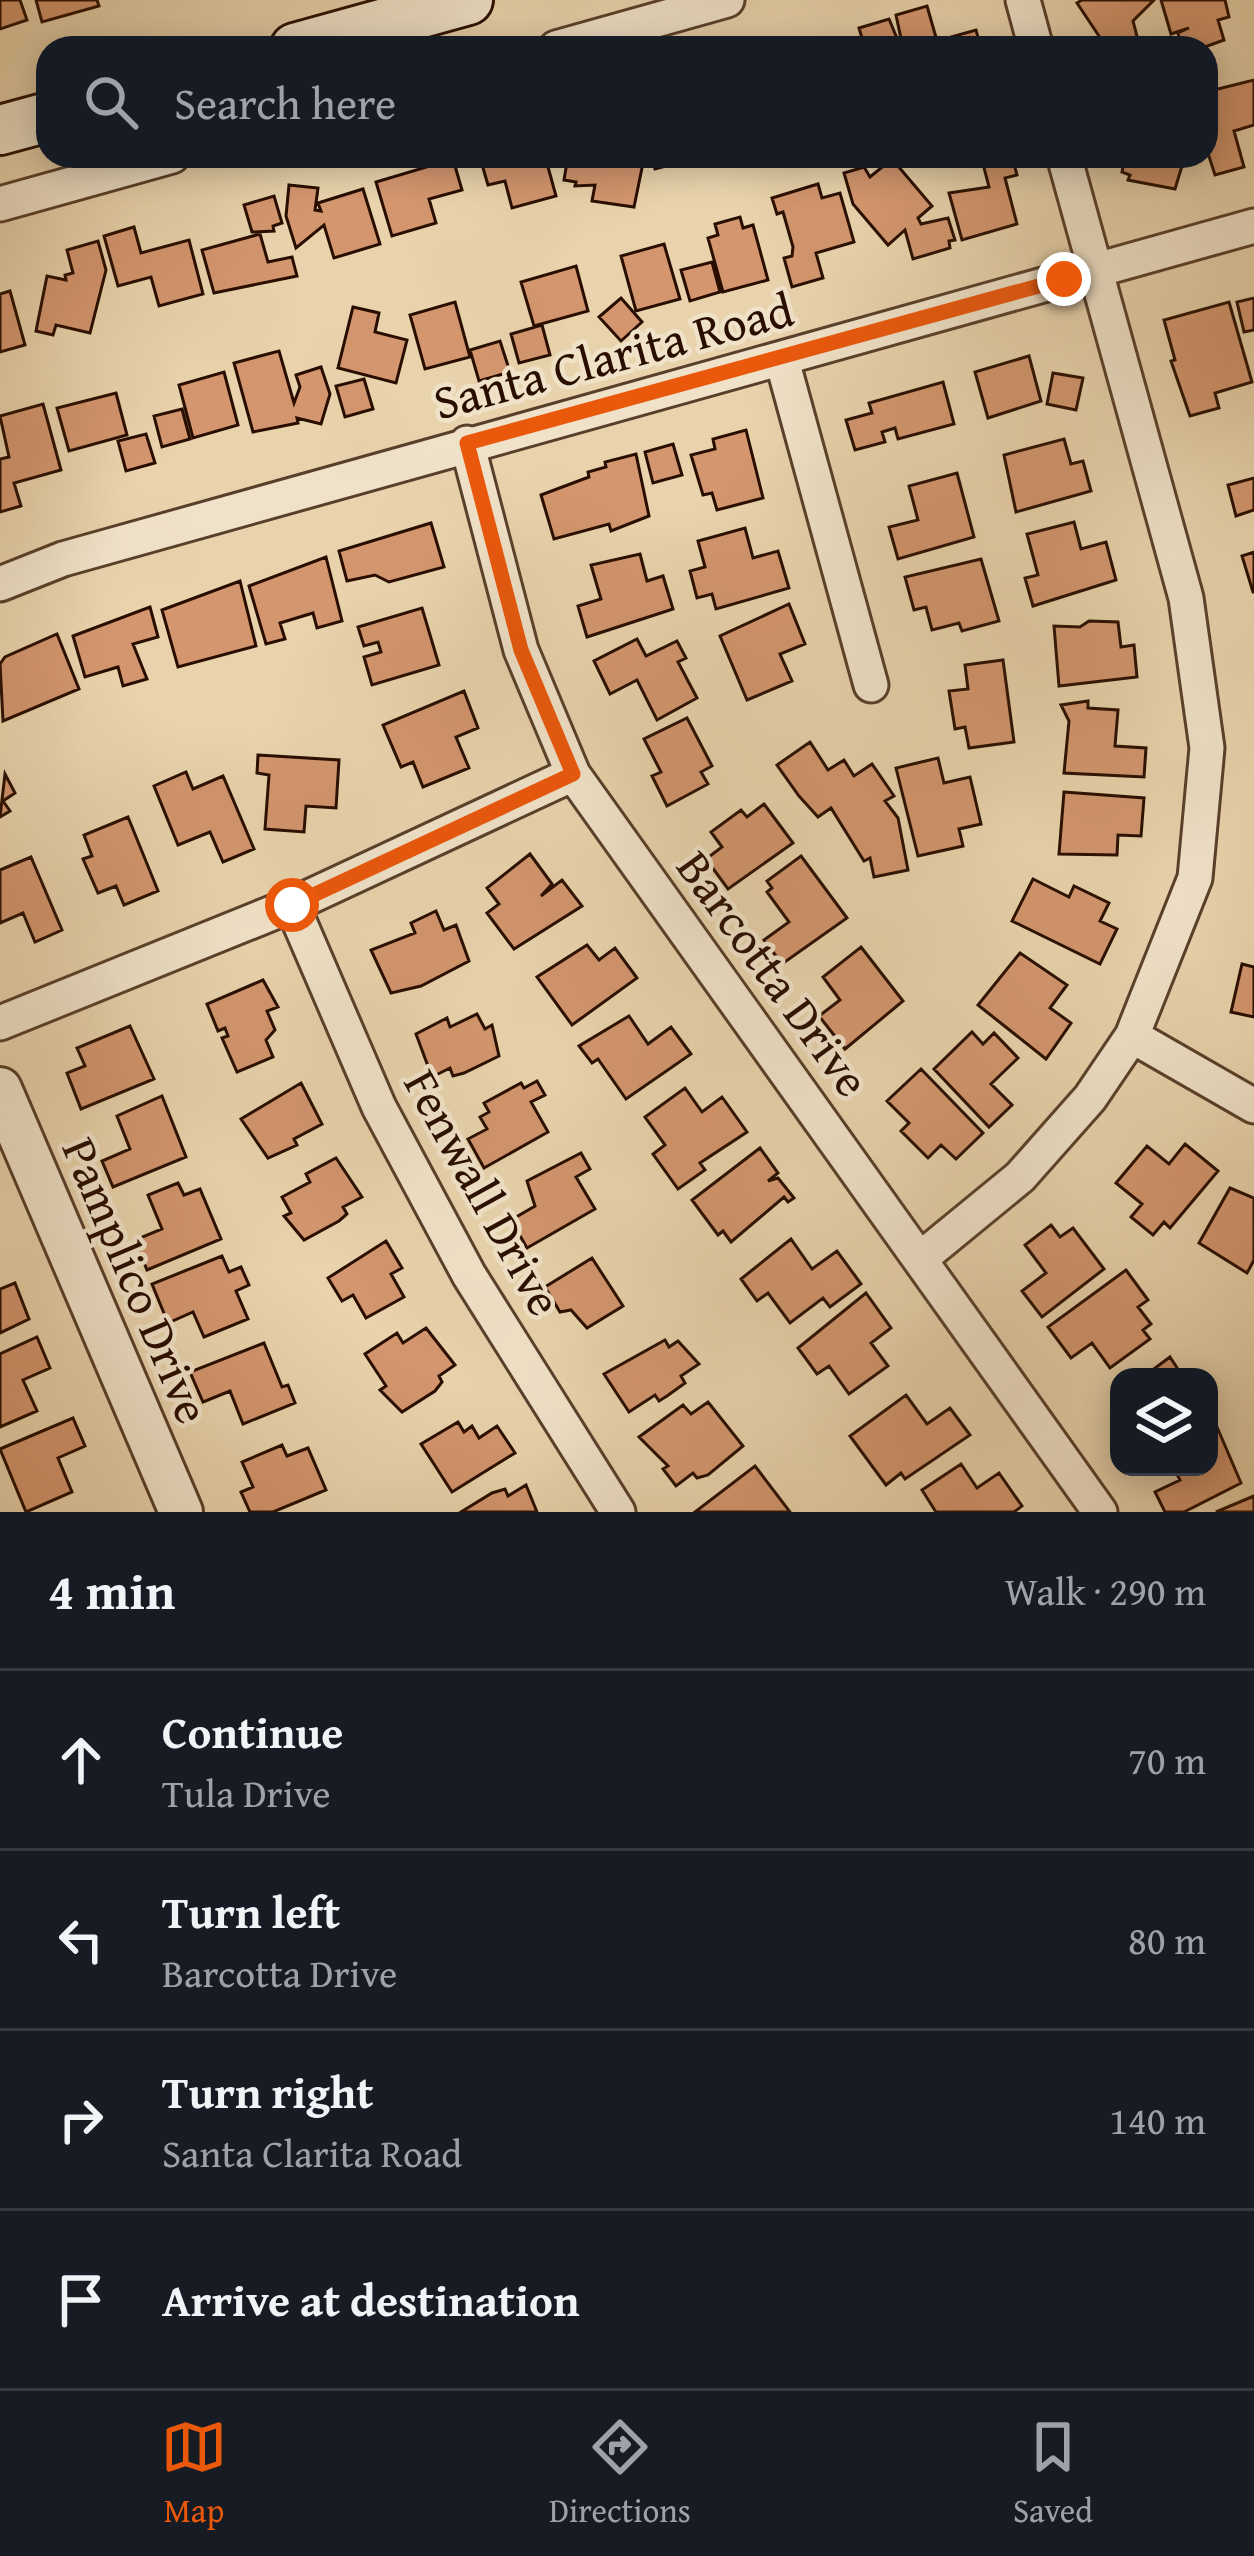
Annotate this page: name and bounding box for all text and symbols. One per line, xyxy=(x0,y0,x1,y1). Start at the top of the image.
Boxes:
search box xyxy=(36,36,1218,168)
icon: search xyxy=(78,69,144,135)
text: Search here xyxy=(174,70,396,135)
route end xyxy=(1037,252,1091,306)
street label: Santa Clarita Road xyxy=(425,273,801,437)
street label: Barcotta Drive xyxy=(660,835,888,1111)
route start xyxy=(265,878,319,932)
street label: Fenwall Drive xyxy=(387,1056,581,1328)
street label: Pamplico Drive xyxy=(45,1126,229,1434)
map controls xyxy=(1110,1368,1218,1476)
button: layers xyxy=(1110,1368,1218,1476)
text: 4 min xyxy=(48,1553,175,1628)
text: Walk · 290 m xyxy=(1005,1562,1206,1619)
text: Continue xyxy=(162,1699,343,1764)
icon: ahead xyxy=(48,1727,114,1793)
text: 70 m xyxy=(1128,1731,1206,1788)
text: Tula Drive xyxy=(162,1764,330,1821)
text: Turn left xyxy=(162,1879,340,1944)
icon: left xyxy=(48,1907,114,1973)
text: 80 m xyxy=(1128,1911,1206,1968)
text: Barcotta Drive xyxy=(162,1944,397,2001)
text: Turn right xyxy=(162,2059,374,2124)
icon: right xyxy=(48,2087,114,2153)
text: 140 m xyxy=(1109,2091,1206,2148)
text: Santa Clarita Road xyxy=(162,2124,462,2181)
icon: arrive xyxy=(48,2267,114,2333)
text: Arrive at destination xyxy=(162,2267,580,2332)
tab: Map xyxy=(161,2414,227,2534)
tab: Directions xyxy=(549,2414,691,2534)
tab: Saved xyxy=(1013,2414,1093,2534)

